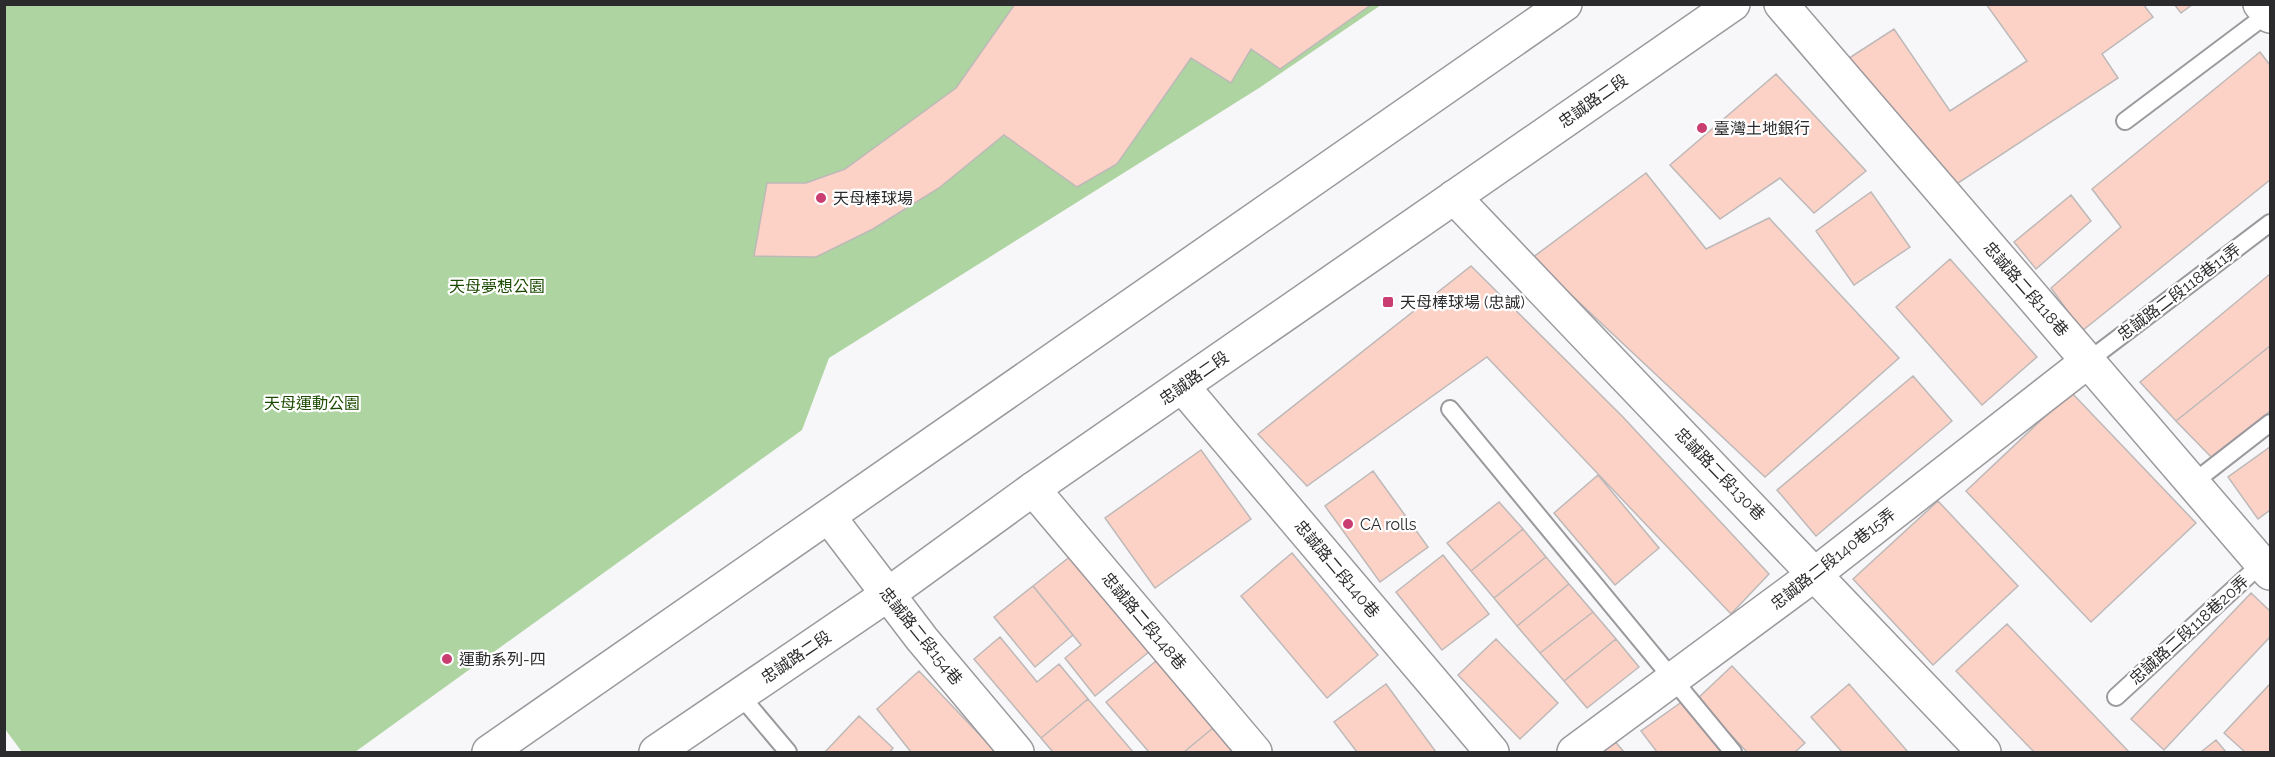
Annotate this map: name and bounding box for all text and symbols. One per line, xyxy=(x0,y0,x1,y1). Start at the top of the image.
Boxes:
street label: 忠誠路二段 xyxy=(1555,70,1631,132)
place label: 臺灣土地銀行 xyxy=(1714,119,1810,138)
marker: 臺灣土地銀行 xyxy=(1695,121,1709,135)
place label: 天母棒球場 xyxy=(833,189,913,208)
marker: 天母棒球場 xyxy=(814,191,828,205)
street label: 忠誠路二段118巷 xyxy=(1980,238,2072,340)
street label: 忠誠路二段118巷11弄 xyxy=(2114,240,2244,344)
park label: 天母夢想公園 xyxy=(449,277,545,296)
place label: 天母棒球場 (忠誠) xyxy=(1400,293,1525,312)
marker: 天母棒球場 (忠誠) xyxy=(1381,295,1395,309)
street label: 忠誠路二段 xyxy=(1156,347,1232,409)
park label: 天母運動公園 xyxy=(264,394,360,413)
street label: 忠誠路二段130巷 xyxy=(1671,424,1769,524)
street label: 忠誠路二段140巷15弄 xyxy=(1767,504,1899,614)
place label: CA rolls xyxy=(1360,515,1417,534)
street label: 忠誠路二段140巷 xyxy=(1291,516,1383,622)
marker: CA rolls xyxy=(1341,517,1355,531)
street label: 忠誠路二段148巷 xyxy=(1098,569,1190,673)
street label: 忠誠路二段118巷20弄 xyxy=(2126,572,2252,688)
street label: 忠誠路二段154巷 xyxy=(876,583,966,689)
street label: 忠誠路二段 xyxy=(758,627,834,687)
place label: 運動系列-四 xyxy=(459,650,546,669)
marker: 運動系列-四 xyxy=(440,652,454,666)

